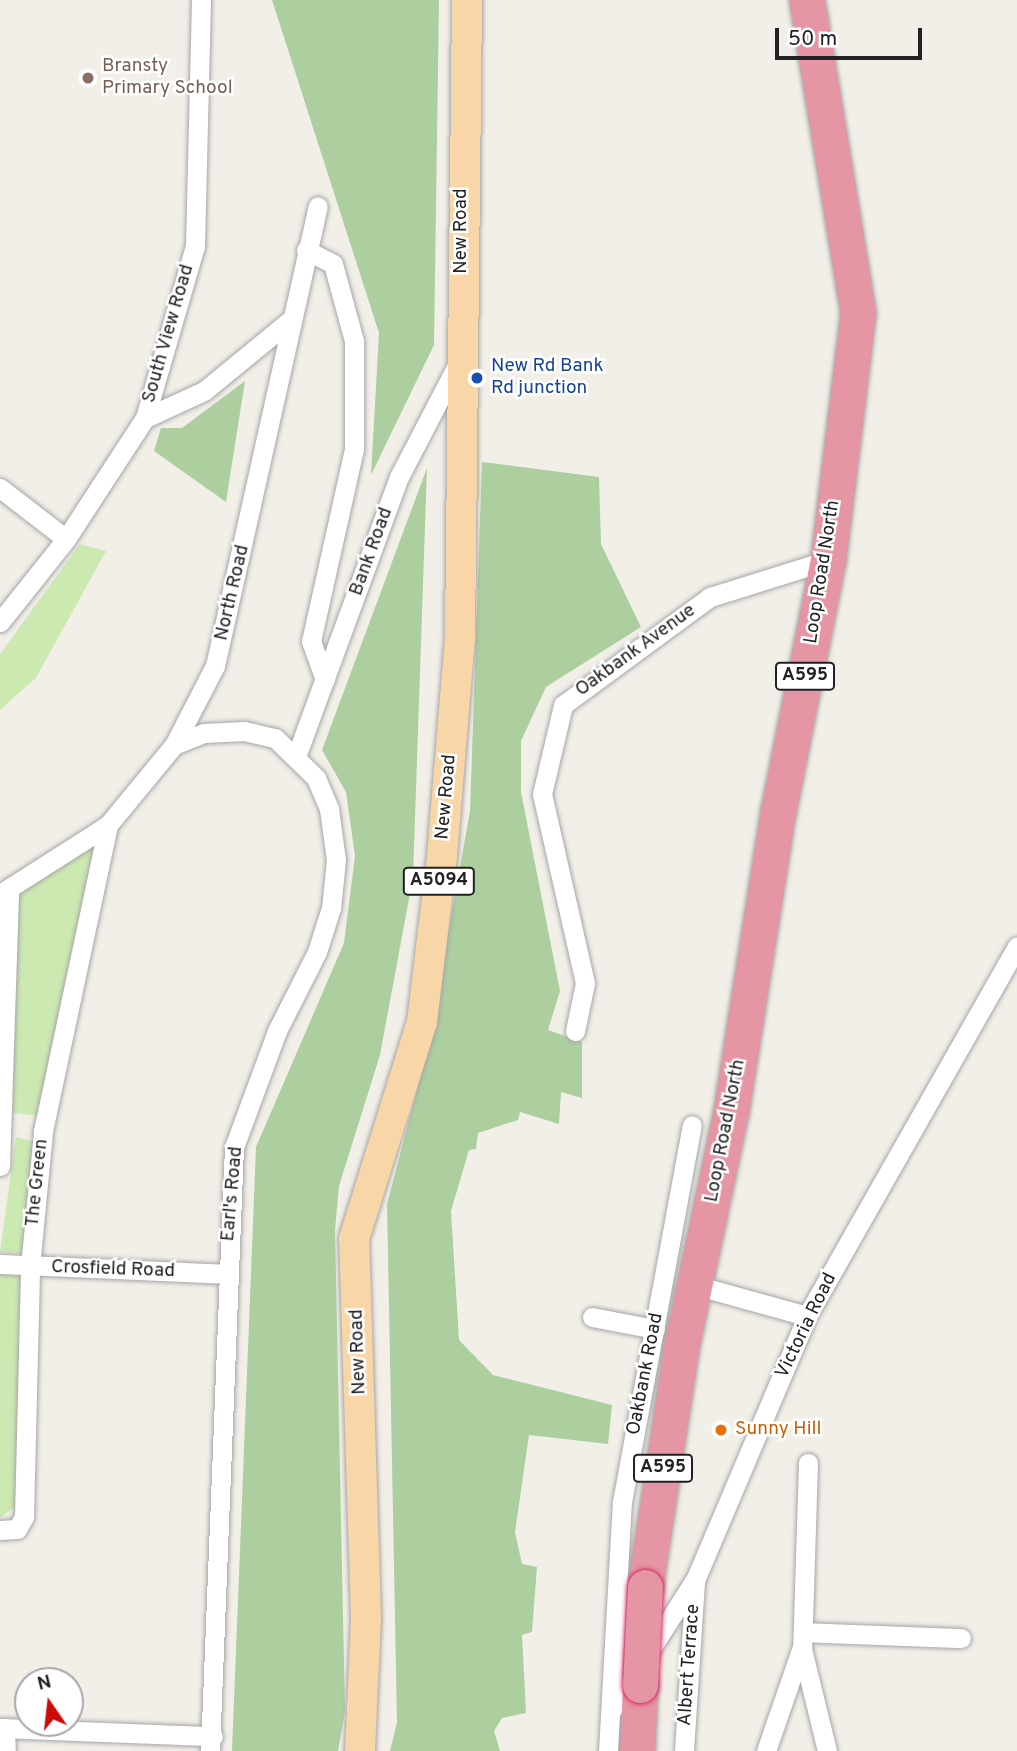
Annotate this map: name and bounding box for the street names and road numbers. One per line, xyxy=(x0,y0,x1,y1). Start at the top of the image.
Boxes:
street label: New Road xyxy=(451,188,473,274)
street label: South View Road xyxy=(138,262,200,406)
street label: Loop Road North xyxy=(800,499,846,645)
street label: Bank Road xyxy=(346,505,398,599)
street label: North Road xyxy=(211,543,255,643)
street label: Oakbank Avenue xyxy=(571,600,701,702)
road number: A595 xyxy=(774,662,836,690)
street label: New Road xyxy=(432,753,462,841)
road number: A5094 xyxy=(402,866,476,896)
street label: Loop Road North xyxy=(701,1058,751,1204)
street label: The Green xyxy=(22,1138,54,1228)
street label: Earl's Road xyxy=(217,1146,249,1242)
street label: Crosfield Road xyxy=(51,1256,175,1284)
street label: Victoria Road xyxy=(772,1270,842,1382)
street label: New Road xyxy=(346,1309,372,1395)
street label: Oakbank Road xyxy=(623,1311,669,1437)
road number: A595 xyxy=(632,1454,694,1483)
street label: Albert Terrace xyxy=(674,1603,706,1727)

